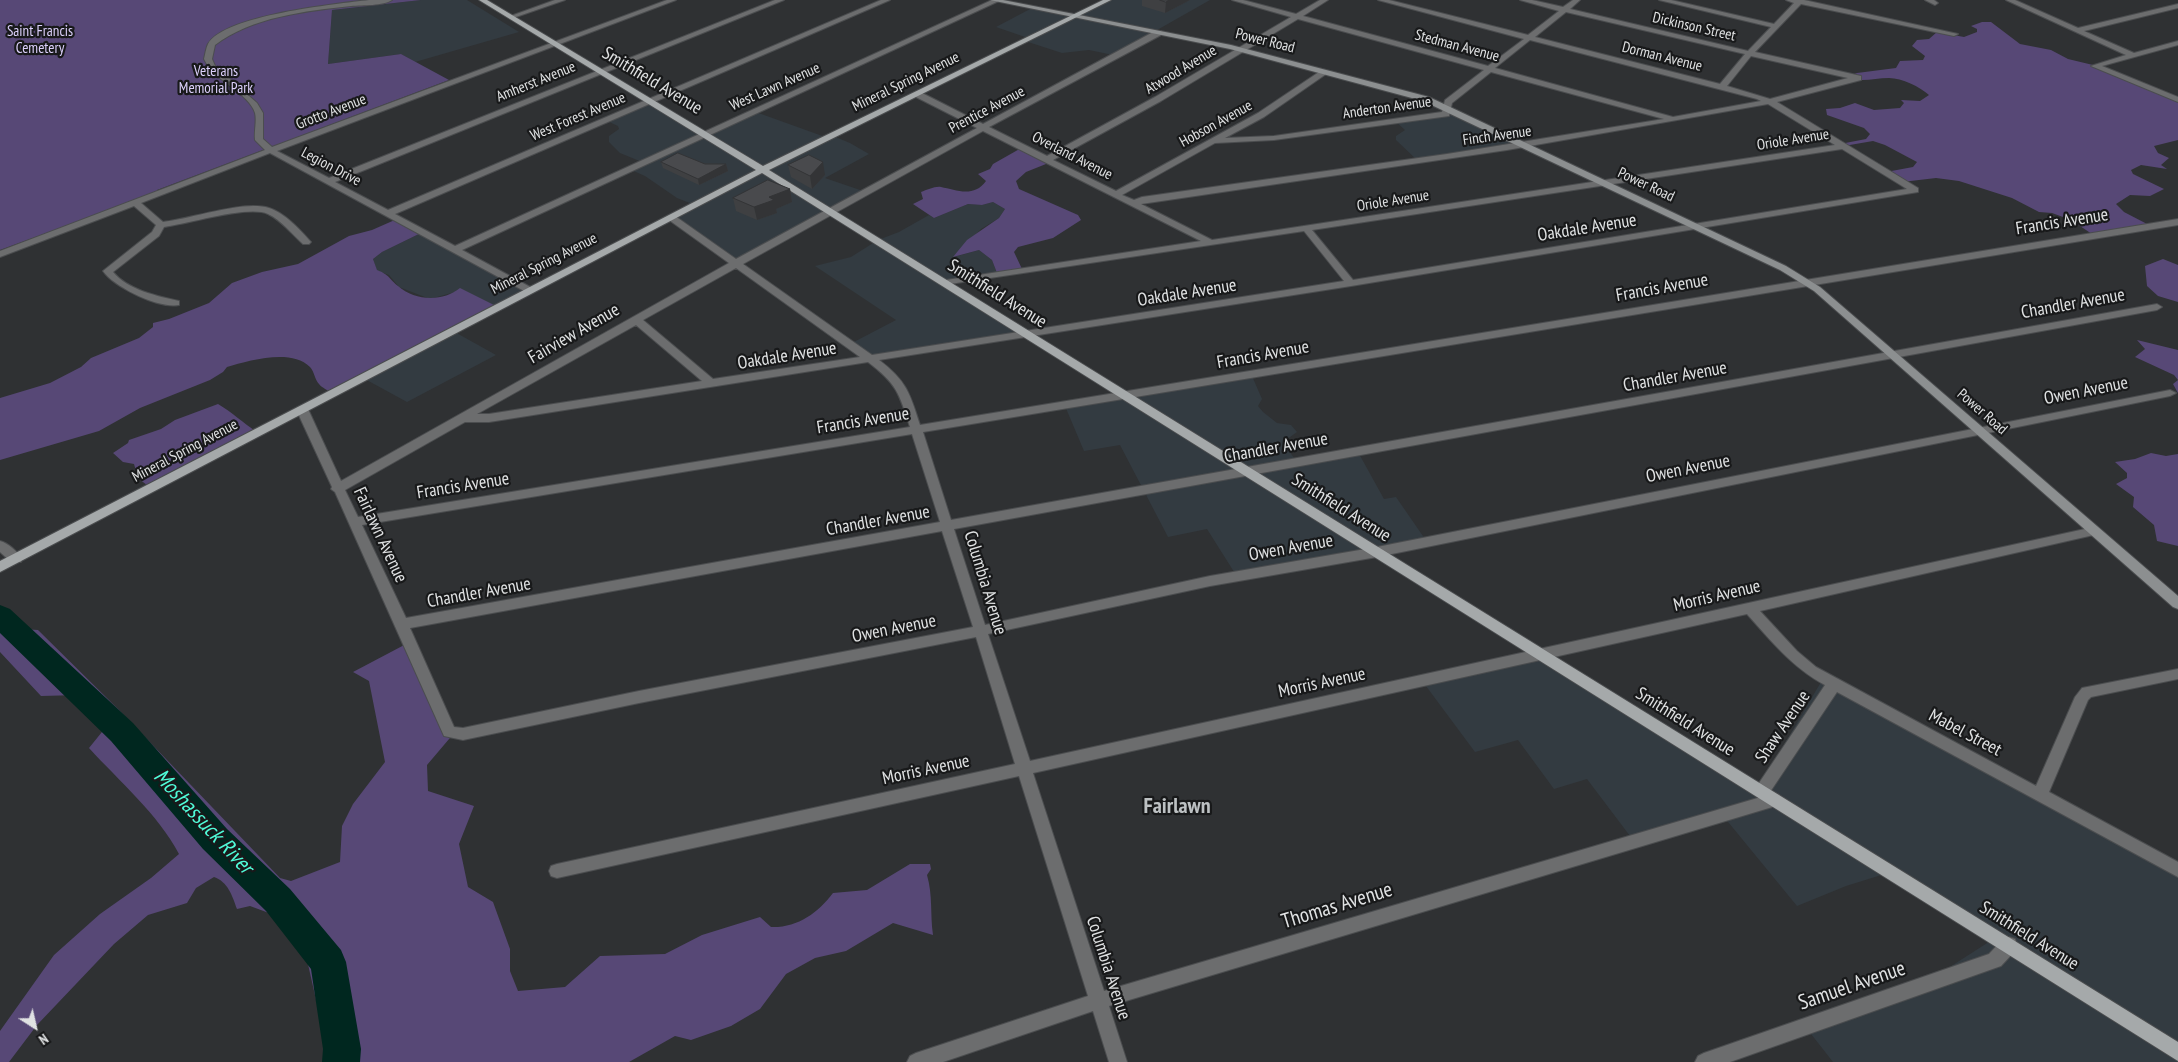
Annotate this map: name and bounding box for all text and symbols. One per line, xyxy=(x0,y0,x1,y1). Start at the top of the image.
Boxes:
street label: Dickinson Street xyxy=(1651,9,1737,45)
park label: Saint Francis Cemetery xyxy=(7,23,73,58)
street label: Power Road xyxy=(1233,25,1297,57)
street label: Stedman Avenue xyxy=(1413,26,1501,66)
street label: Dorman Avenue xyxy=(1620,38,1704,76)
street label: Atwood Avenue xyxy=(1142,42,1220,98)
street label: Smithfield Avenue xyxy=(598,43,706,119)
street label: Mineral Spring Avenue xyxy=(850,48,962,116)
street label: Amherst Avenue xyxy=(494,58,578,106)
street label: West Lawn Avenue xyxy=(727,59,823,115)
park label: Veterans Memorial Park xyxy=(179,63,253,98)
street label: Prentice Avenue xyxy=(946,83,1028,137)
street label: West Forest Avenue xyxy=(528,89,628,145)
street label: Grotto Avenue xyxy=(293,90,369,134)
street label: Anderton Avenue xyxy=(1342,93,1432,123)
street label: Hobson Avenue xyxy=(1177,97,1255,151)
street label: Finch Avenue xyxy=(1462,122,1532,150)
street label: Oriole Avenue xyxy=(1756,125,1830,155)
street label: Overland Avenue xyxy=(1029,128,1115,184)
street label: Legion Drive xyxy=(298,144,364,190)
street label: Power Road xyxy=(1615,164,1677,206)
street label: Oriole Avenue xyxy=(1356,186,1430,216)
street label: Francis Avenue xyxy=(2014,204,2110,240)
street label: Oakdale Avenue xyxy=(1536,210,1638,246)
street label: Mineral Spring Avenue xyxy=(488,229,600,299)
street label: Smithfield Avenue xyxy=(943,255,1051,333)
street label: Francis Avenue xyxy=(1614,269,1710,307)
street label: Oakdale Avenue xyxy=(1136,275,1238,311)
street label: Chandler Avenue xyxy=(2019,284,2127,324)
street label: Fairview Avenue xyxy=(525,299,623,369)
street label: Francis Avenue xyxy=(1215,336,1311,374)
street label: Oakdale Avenue xyxy=(736,338,838,374)
street label: Chandler Avenue xyxy=(1621,357,1729,397)
street label: Owen Avenue xyxy=(2042,372,2130,410)
street label: Power Road xyxy=(1953,385,2011,439)
street label: Francis Avenue xyxy=(815,403,911,439)
street label: Mineral Spring Avenue xyxy=(129,416,241,486)
street label: Chandler Avenue xyxy=(1222,428,1330,468)
street label: Owen Avenue xyxy=(1644,450,1732,488)
street label: Francis Avenue xyxy=(415,468,511,504)
street label: Smithfield Avenue xyxy=(1287,469,1395,547)
street label: Fairlawn Avenue xyxy=(349,484,411,586)
street label: Chandler Avenue xyxy=(824,501,932,541)
street label: Columbia Avenue xyxy=(959,528,1011,638)
street label: Owen Avenue xyxy=(1247,530,1335,566)
street label: Chandler Avenue xyxy=(425,573,533,613)
street label: Morris Avenue xyxy=(1671,576,1763,616)
street label: Owen Avenue xyxy=(850,610,938,648)
street label: Morris Avenue xyxy=(1277,663,1367,703)
street label: Smithfield Avenue xyxy=(1631,683,1739,761)
street label: Shaw Avenue xyxy=(1751,687,1815,767)
street label: Mabel Street xyxy=(1925,705,2005,761)
street label: Morris Avenue xyxy=(881,750,971,790)
water label: Moshassuck River xyxy=(148,764,258,880)
district label: Fairlawn xyxy=(1143,794,1211,820)
street label: Thomas Avenue xyxy=(1279,877,1395,935)
street label: Smithfield Avenue xyxy=(1975,897,2083,975)
street label: Columbia Avenue xyxy=(1081,914,1135,1022)
street label: Samuel Avenue xyxy=(1795,956,1909,1016)
north arrow xyxy=(10,1002,60,1052)
text: N xyxy=(35,1030,52,1049)

